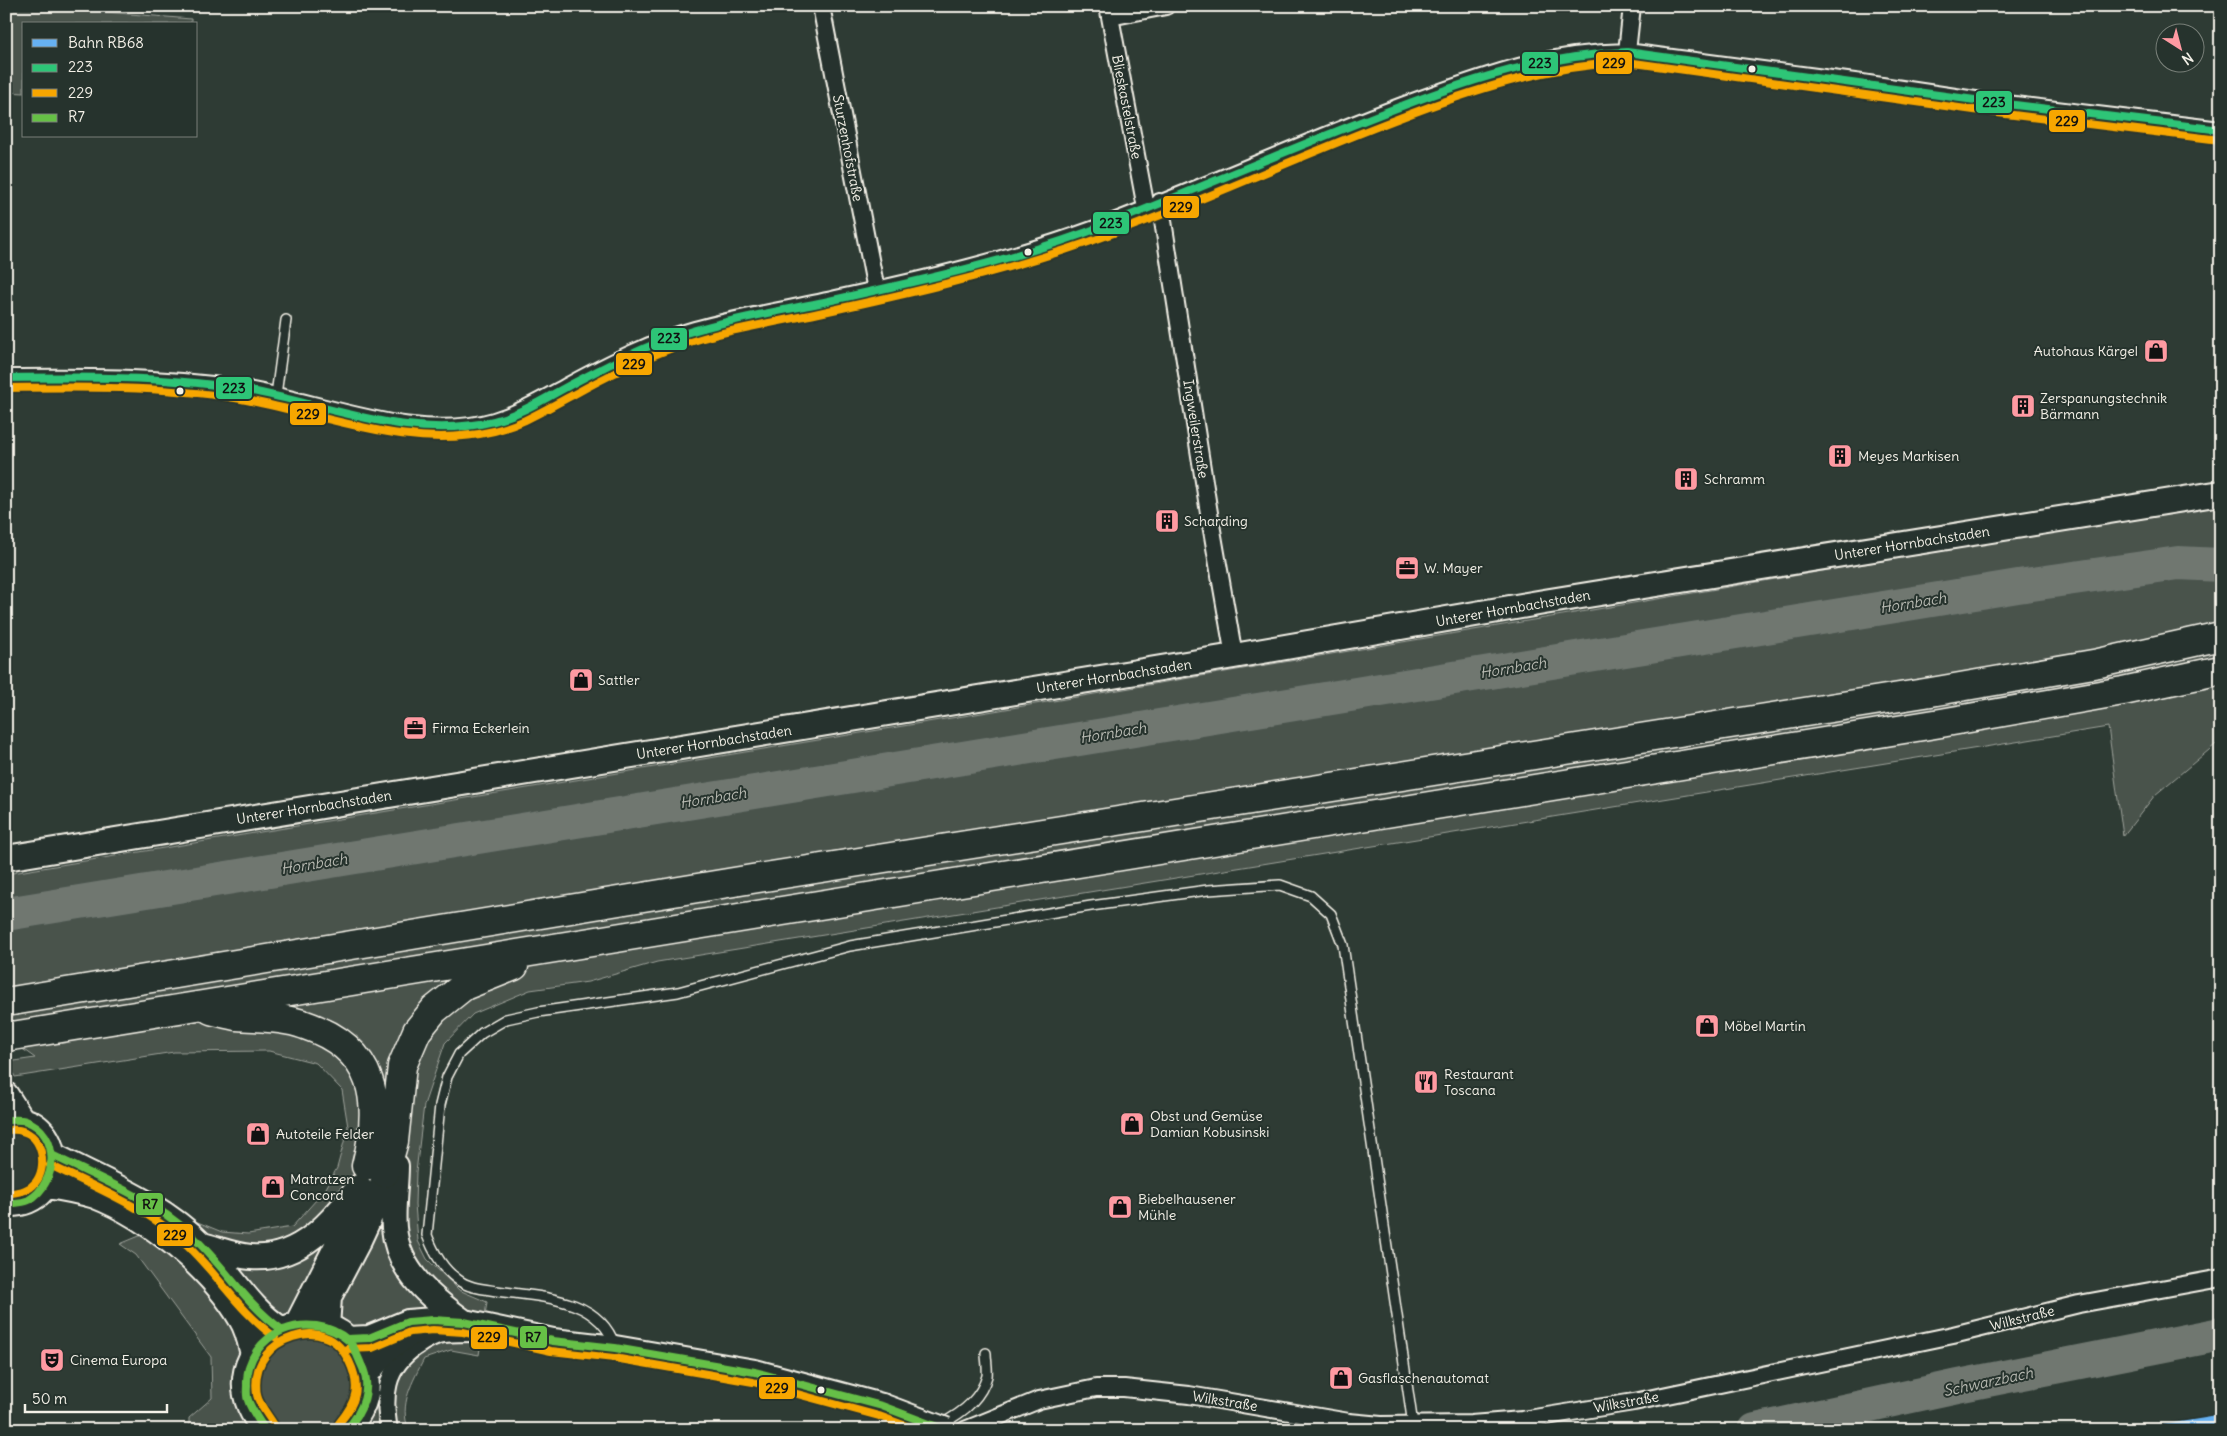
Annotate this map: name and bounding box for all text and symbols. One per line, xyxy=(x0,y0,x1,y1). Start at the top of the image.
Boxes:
legend xyxy=(22,22,198,138)
north arrow xyxy=(2154,22,2204,72)
text: Bahn RB68 xyxy=(68,33,144,52)
text: N xyxy=(2178,48,2197,69)
line badge: 223 xyxy=(1521,51,1559,75)
line badge: 229 xyxy=(1595,51,1633,75)
street label: Blieskastelstraße xyxy=(1108,53,1146,161)
text: 223 xyxy=(1528,54,1552,72)
text: 229 xyxy=(1602,54,1626,72)
text: 223 xyxy=(68,57,93,76)
unlabelled marker xyxy=(1747,64,1757,74)
text: 229 xyxy=(68,83,93,102)
line badge: 223 xyxy=(1975,90,2013,114)
street label: Sturzenhofstraße xyxy=(829,93,867,203)
text: 223 xyxy=(1982,93,2006,111)
text: R7 xyxy=(68,107,85,126)
line badge: 229 xyxy=(2048,109,2086,133)
text: 229 xyxy=(2055,112,2079,130)
line badge: 229 xyxy=(1162,195,1200,219)
text: 229 xyxy=(1169,198,1193,216)
line badge: 223 xyxy=(1092,211,1130,235)
text: 223 xyxy=(1099,214,1123,232)
unlabelled marker xyxy=(1023,247,1033,257)
line badge: 223 xyxy=(650,327,688,351)
text: 223 xyxy=(657,329,681,347)
shop icon: Autohaus Kärgel xyxy=(2143,338,2169,364)
place label: Autohaus Kärgel xyxy=(2034,342,2138,360)
line badge: 229 xyxy=(615,352,653,376)
text: 229 xyxy=(622,355,646,373)
line badge: 223 xyxy=(215,376,253,400)
street label: Ingweilerstraße xyxy=(1179,378,1213,480)
text: 223 xyxy=(222,379,246,397)
unlabelled marker xyxy=(175,386,185,396)
place label: Zerspanungstechnik Bärmann xyxy=(2040,389,2167,423)
building icon: Zerspanungstechnik Bärmann xyxy=(2010,393,2036,419)
line badge: 229 xyxy=(289,402,327,426)
text: 229 xyxy=(296,405,320,423)
building icon: Meyes Markisen xyxy=(1827,443,1853,469)
place label: Meyes Markisen xyxy=(1858,447,1959,465)
building icon: Schramm xyxy=(1673,466,1699,492)
place label: Schramm xyxy=(1704,470,1765,488)
building icon: Scharding xyxy=(1154,508,1180,534)
place label: Scharding xyxy=(1184,512,1248,530)
street label: Unterer Hornbachstaden xyxy=(1833,522,1991,564)
office icon: W. Mayer xyxy=(1394,555,1420,581)
place label: W. Mayer xyxy=(1424,559,1483,577)
street label: Unterer Hornbachstaden xyxy=(1434,586,1592,630)
water label: Hornbach xyxy=(1878,588,1948,617)
water label: Hornbach xyxy=(1478,653,1548,682)
street label: Unterer Hornbachstaden xyxy=(1035,655,1193,697)
shop icon: Sattler xyxy=(568,667,594,693)
place label: Sattler xyxy=(598,671,640,689)
office icon: Firma Eckerlein xyxy=(402,715,428,741)
water label: Hornbach xyxy=(1078,718,1148,747)
place label: Firma Eckerlein xyxy=(432,719,530,737)
street label: Unterer Hornbachstaden xyxy=(635,721,793,763)
water label: Hornbach xyxy=(678,783,748,812)
street label: Unterer Hornbachstaden xyxy=(235,786,393,828)
water label: Hornbach xyxy=(279,849,349,878)
shop icon: Möbel Martin xyxy=(1694,1013,1720,1039)
place label: Möbel Martin xyxy=(1724,1017,1806,1035)
place label: Restaurant Toscana xyxy=(1444,1065,1514,1099)
restaurant icon: Restaurant Toscana xyxy=(1413,1069,1439,1095)
place label: Obst und Gemüse Damian Kobusinski xyxy=(1150,1107,1269,1141)
shop icon: Obst und Gemüse Damian Kobusinski xyxy=(1119,1111,1145,1137)
shop icon: Autoteile Felder xyxy=(245,1121,271,1147)
place label: Autoteile Felder xyxy=(276,1125,374,1143)
place label: Matratzen Concord xyxy=(290,1170,354,1204)
shop icon: Matratzen Concord xyxy=(260,1174,286,1200)
place label: Biebelhausener Mühle xyxy=(1138,1190,1236,1224)
line badge: R7 xyxy=(135,1192,164,1216)
shop icon: Biebelhausener Mühle xyxy=(1107,1194,1133,1220)
text: R7 xyxy=(142,1195,158,1213)
line badge: 229 xyxy=(156,1223,194,1247)
text: 229 xyxy=(163,1226,187,1244)
street label: Wilkstraße xyxy=(1988,1301,2056,1335)
line badge: R7 xyxy=(519,1325,548,1349)
line badge: 229 xyxy=(470,1326,508,1350)
text: 229 xyxy=(477,1328,501,1346)
text: R7 xyxy=(525,1328,541,1346)
theatre icon: Cinema Europa xyxy=(39,1347,65,1373)
place label: Cinema Europa xyxy=(70,1351,167,1369)
water label: Schwarzbach xyxy=(1941,1363,2035,1400)
shop icon: Gasflaschenautomat xyxy=(1328,1365,1354,1391)
place label: Gasflaschenautomat xyxy=(1358,1369,1489,1387)
line badge: 229 xyxy=(758,1376,796,1400)
text: 229 xyxy=(765,1379,789,1397)
scale bar xyxy=(25,1381,168,1413)
unlabelled marker xyxy=(816,1385,826,1395)
street label: Wilkstraße xyxy=(1191,1387,1259,1415)
street label: Wilkstraße xyxy=(1592,1387,1660,1417)
text: 50 m xyxy=(32,1389,67,1408)

